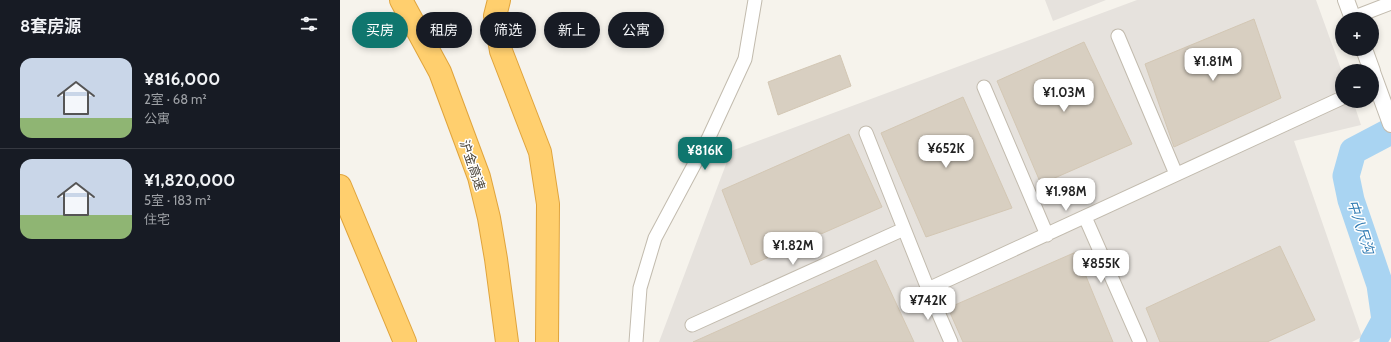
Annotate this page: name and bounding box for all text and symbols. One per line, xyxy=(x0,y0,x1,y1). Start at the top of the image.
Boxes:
chip: 买房 xyxy=(352,12,408,48)
chip: 租房 xyxy=(416,12,472,48)
chip: 筛选 xyxy=(480,12,536,48)
chip: 新上 xyxy=(544,12,600,48)
chip: 公寓 xyxy=(608,12,664,48)
map controls xyxy=(1335,12,1379,108)
button: + xyxy=(1335,12,1379,56)
icon: filters xyxy=(298,13,320,35)
text: 8套房源 xyxy=(20,16,81,36)
pin: ¥1.81M xyxy=(1180,48,1246,82)
text: ¥1.81M xyxy=(1193,53,1233,69)
button: − xyxy=(1335,64,1379,108)
text: ¥816,000 xyxy=(144,69,220,89)
icon: home xyxy=(52,74,100,122)
pin: ¥1.03M xyxy=(1031,79,1097,113)
text: ¥1.03M xyxy=(1043,84,1085,100)
text: 2室 · 68 m² xyxy=(144,91,207,107)
text: 公寓 xyxy=(144,110,170,126)
pin: ¥652K xyxy=(918,135,974,169)
pin: ¥816K xyxy=(677,137,733,171)
street label: 沪金高速 xyxy=(457,138,489,192)
text: ¥652K xyxy=(927,140,965,156)
text: ¥816K xyxy=(687,142,723,158)
text: ¥1,820,000 xyxy=(144,170,235,190)
icon: home xyxy=(52,175,100,223)
pin: ¥1.98M xyxy=(1033,178,1099,212)
text: ¥1.98M xyxy=(1045,183,1087,199)
text: 5室 · 183 m² xyxy=(144,192,211,208)
water label: 中八尺沟 xyxy=(1344,198,1379,258)
text: 住宅 xyxy=(144,211,170,227)
pin: ¥1.82M xyxy=(760,232,826,266)
text: ¥1.82M xyxy=(772,237,814,253)
pin: ¥855K xyxy=(1073,250,1129,284)
text: ¥855K xyxy=(1082,255,1120,271)
pin: ¥742K xyxy=(900,287,956,321)
text: ¥742K xyxy=(909,292,947,308)

